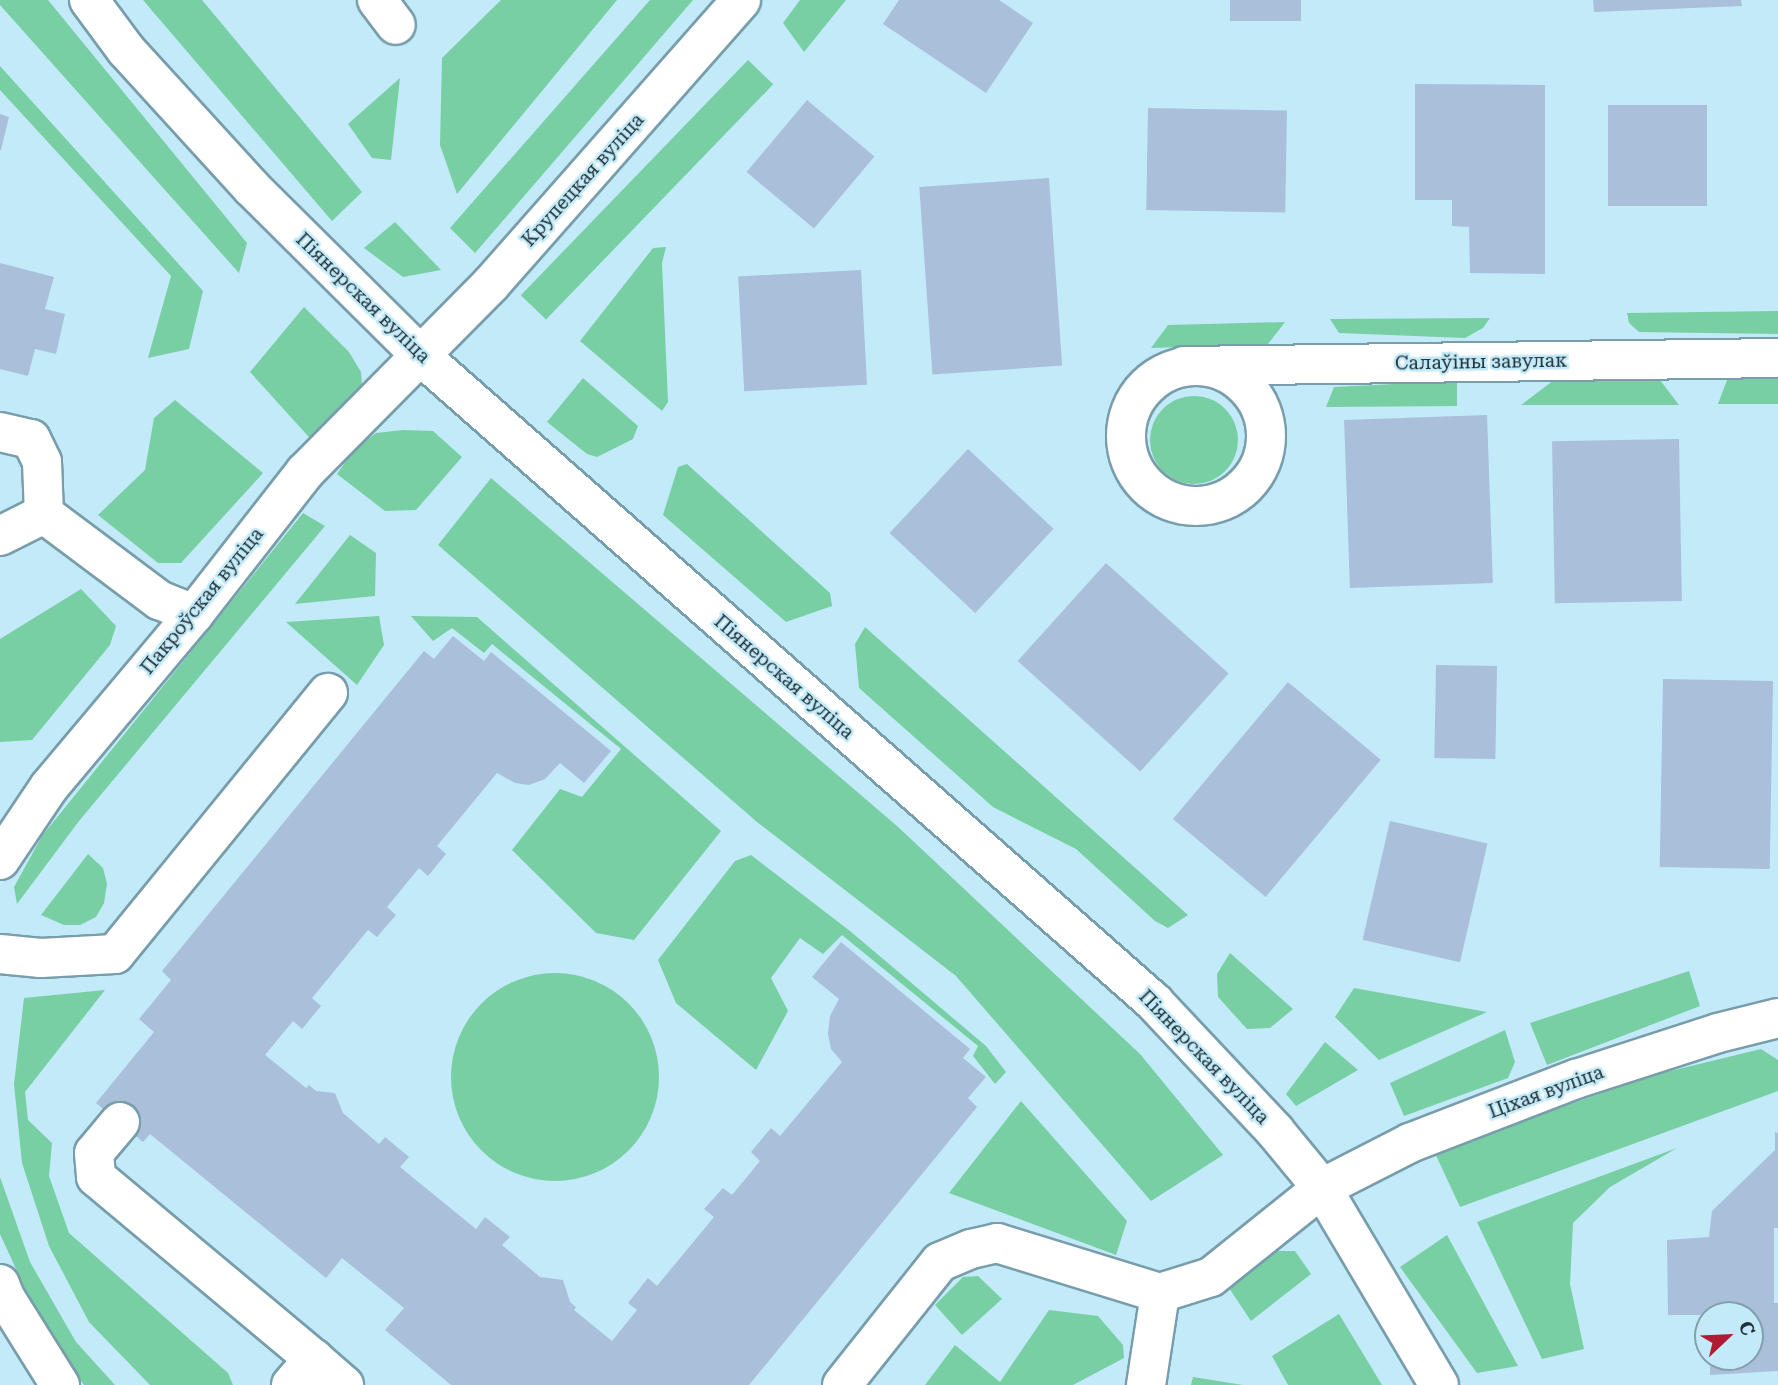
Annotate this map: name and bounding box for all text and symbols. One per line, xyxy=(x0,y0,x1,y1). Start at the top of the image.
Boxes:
street label: Крупецкая вуліца xyxy=(517,109,649,251)
street label: Піянерская вуліца xyxy=(291,228,435,368)
street label: Салаўіны завулак xyxy=(1395,349,1567,375)
street label: Пакроўская вуліца xyxy=(136,523,268,679)
street label: Піянерская вуліца xyxy=(709,610,859,744)
street label: Піянерская вуліца xyxy=(1134,985,1274,1129)
street label: Ціхая вуліца xyxy=(1485,1061,1607,1123)
north arrow xyxy=(1694,1301,1764,1371)
text: С xyxy=(1734,1318,1760,1339)

